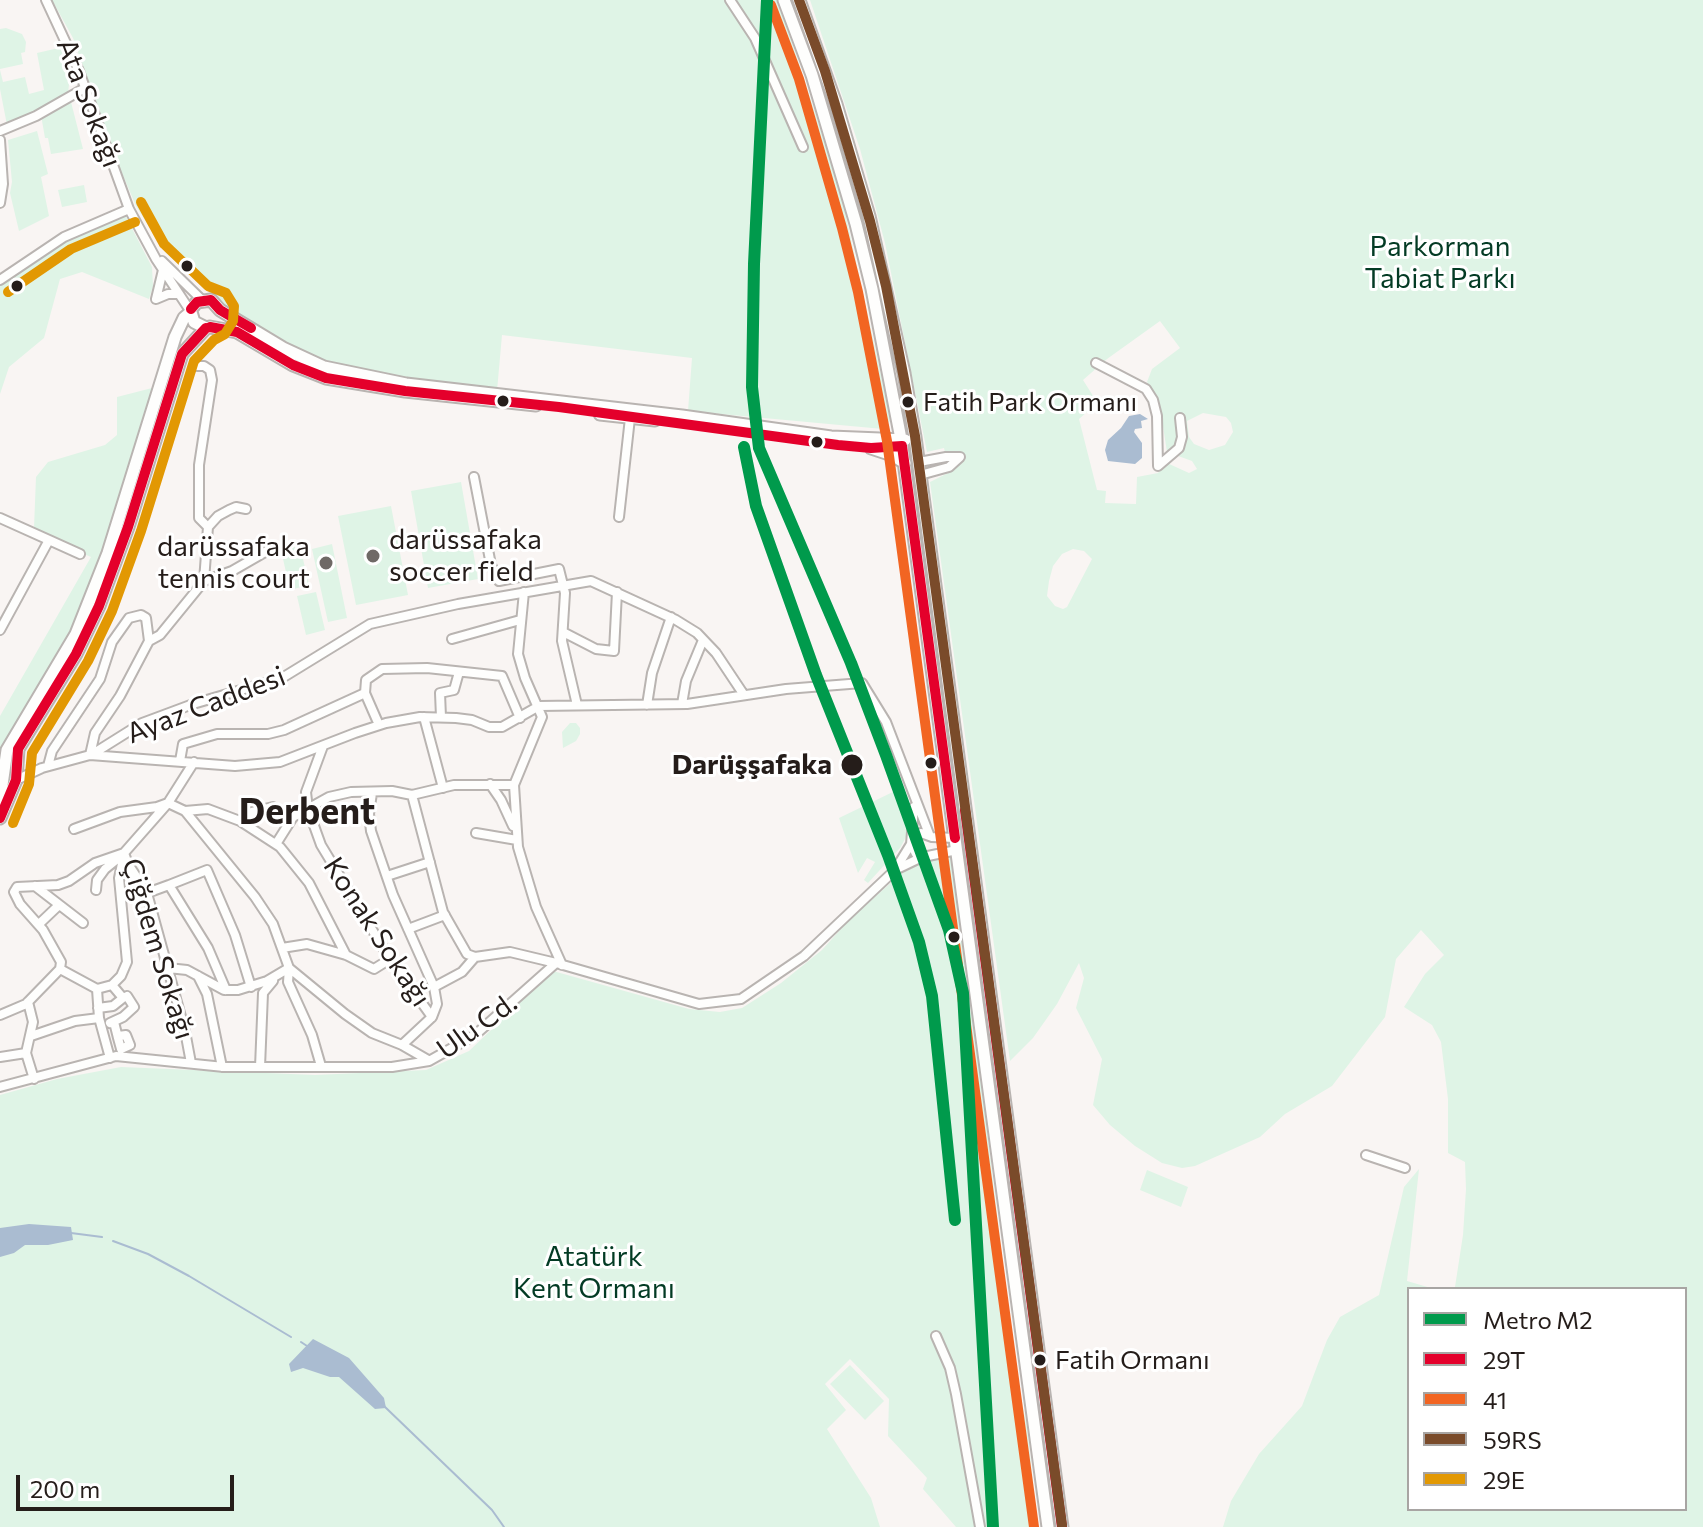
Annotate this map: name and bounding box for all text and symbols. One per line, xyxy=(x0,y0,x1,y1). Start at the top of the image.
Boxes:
street label: Ata Sokağı xyxy=(49,34,129,172)
park label: Parkorman Tabiat Parkı xyxy=(1364,230,1516,296)
unlabelled marker xyxy=(179,258,195,274)
unlabelled marker xyxy=(9,278,25,294)
place label: Fatih Park Ormanı xyxy=(923,386,1137,418)
unlabelled marker xyxy=(495,393,511,409)
marker: Fatih Park Ormanı xyxy=(900,394,916,410)
unlabelled marker xyxy=(809,434,825,450)
place label: darüssafaka soccer field xyxy=(389,523,542,589)
place label: darüssafaka tennis court xyxy=(157,530,310,596)
marker: darüssafaka soccer field xyxy=(364,547,382,565)
marker: darüssafaka tennis court xyxy=(317,554,335,572)
street label: Ayaz Caddesi xyxy=(122,659,290,751)
place label: Darüşşafaka xyxy=(672,748,832,782)
marker: Darüşşafaka xyxy=(839,752,865,778)
unlabelled marker xyxy=(923,755,939,771)
district label: Derbent xyxy=(239,790,375,834)
street label: Konak Sokağı xyxy=(316,851,438,1013)
street label: Çiğdem Sokağı xyxy=(115,854,201,1044)
unlabelled marker xyxy=(946,929,962,945)
street label: Ulu Cd. xyxy=(431,986,523,1066)
park label: Atatürk Kent Ormanı xyxy=(513,1240,675,1306)
legend xyxy=(1407,1287,1687,1511)
text: Metro M2 xyxy=(1483,1305,1593,1334)
place label: Fatih Ormanı xyxy=(1055,1344,1210,1376)
text: 29T xyxy=(1483,1345,1525,1374)
marker: Fatih Ormanı xyxy=(1032,1352,1048,1368)
text: 41 xyxy=(1483,1385,1507,1414)
text: 59RS xyxy=(1483,1425,1542,1454)
scale bar xyxy=(20,1459,238,1509)
text: 29E xyxy=(1483,1465,1525,1494)
text: 200 m xyxy=(30,1474,100,1503)

